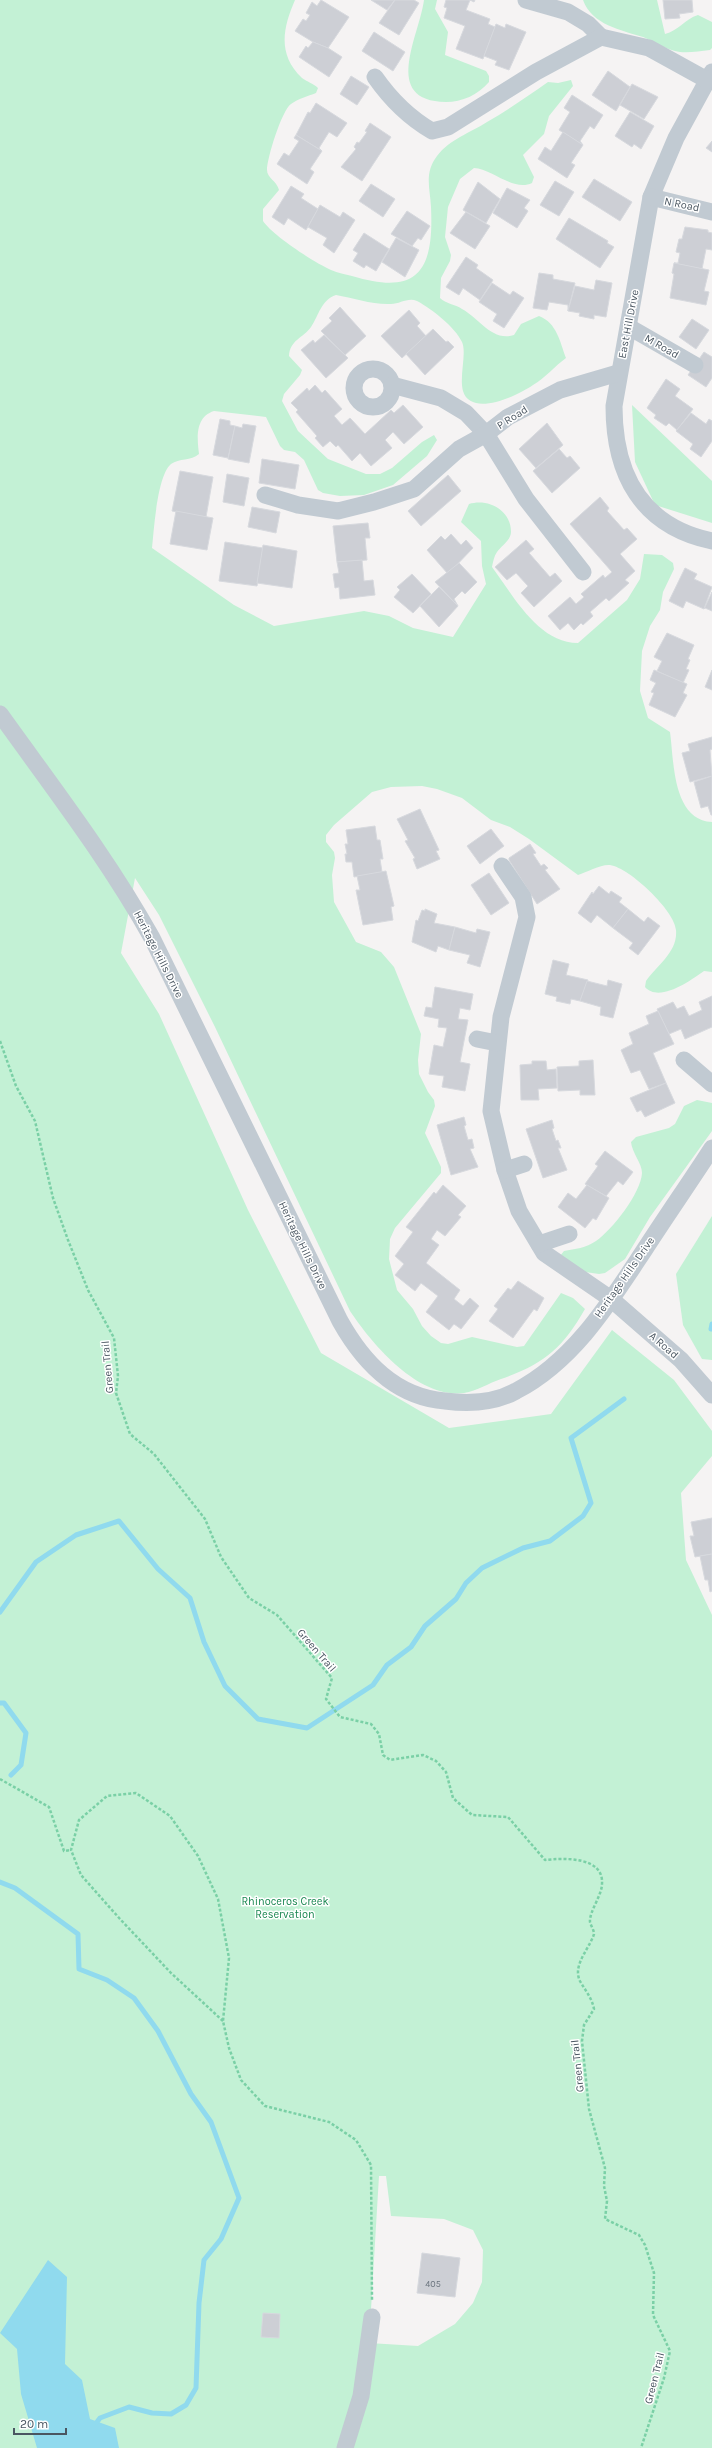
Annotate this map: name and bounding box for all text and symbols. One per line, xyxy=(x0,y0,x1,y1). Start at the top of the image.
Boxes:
street label: N Road xyxy=(663,194,701,215)
street label: East Hill Drive xyxy=(615,288,642,360)
street label: M Road xyxy=(642,331,681,361)
street label: P Road xyxy=(494,403,530,432)
street label: Heritage Hills Drive xyxy=(131,909,186,1000)
street label: Heritage Hills Drive xyxy=(276,1199,330,1291)
street label: Heritage Hills Drive xyxy=(592,1234,657,1320)
street label: A Road xyxy=(646,1329,681,1362)
street label: Green Trail xyxy=(99,1340,116,1394)
street label: Green Trail xyxy=(294,1626,339,1674)
park label: Rhinoceros Creek Reservation xyxy=(241,1895,329,1921)
street label: Green Trail xyxy=(568,2039,587,2093)
house number: 405 xyxy=(425,2279,441,2289)
street label: Green Trail xyxy=(642,2351,667,2405)
scale bar xyxy=(14,2410,66,2436)
text: 20 m xyxy=(20,2417,48,2431)

